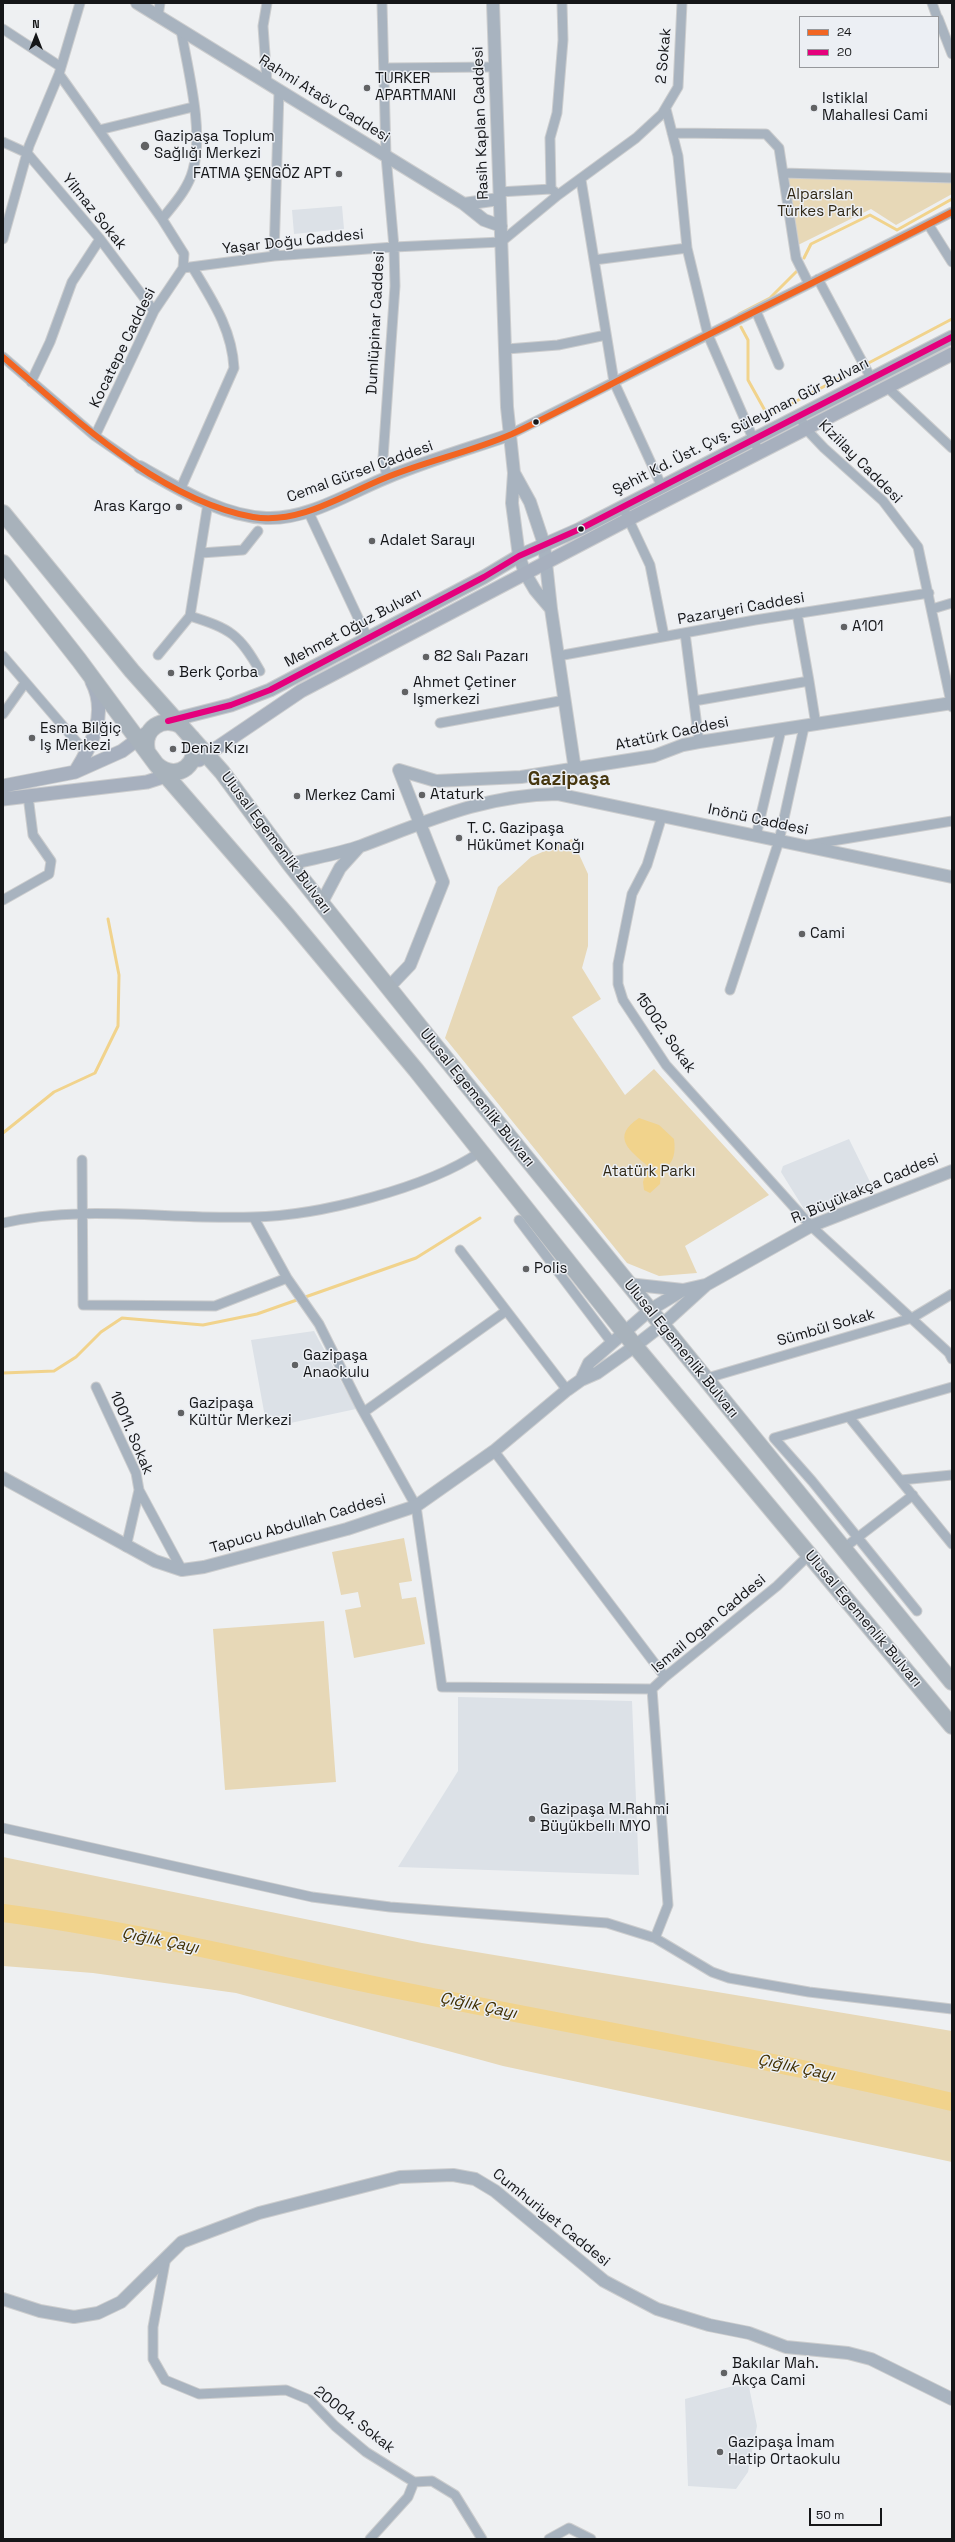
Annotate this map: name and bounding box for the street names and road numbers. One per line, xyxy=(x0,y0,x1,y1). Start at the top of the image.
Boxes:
street label: 2 Sokak xyxy=(653,27,675,85)
street label: Rasih Kaplan Caddesi xyxy=(469,46,493,200)
street label: Rahmi Ataöv Caddesi xyxy=(255,51,393,147)
street label: Yilmaz Sokak xyxy=(58,170,130,254)
street label: Yaşar Doğu Caddesi xyxy=(221,226,365,258)
street label: Dumlüpinar Caddesi xyxy=(363,251,389,395)
street label: Kocatepe Caddesi xyxy=(86,285,160,411)
street label: Şehit Kd. Üst. Çvş. Süleyman Gür Bulvarı xyxy=(610,354,872,500)
street label: Kiziilay Caddesi xyxy=(814,416,906,508)
street label: Cemal Gürsel Caddesi xyxy=(284,437,436,507)
street label: Mehmet Oğuz Bulvarı xyxy=(282,584,424,672)
street label: Pazaryeri Caddesi xyxy=(676,589,806,629)
street label: Atatürk Caddesi xyxy=(614,713,730,755)
street label: Ulusal Egemenlik Bulvarı xyxy=(217,769,335,917)
street label: Inönü Caddesi xyxy=(706,801,810,839)
street label: 15002. Sokak xyxy=(631,989,699,1077)
street label: Ulusal Egemenlik Bulvarı xyxy=(416,1025,538,1171)
street label: R. Büyükakça Caddesi xyxy=(789,1150,941,1228)
street label: Ulusal Egemenlik Bulvarı xyxy=(620,1276,742,1422)
street label: Sümbül Sokak xyxy=(775,1305,877,1351)
street label: 10011. Sokak xyxy=(105,1389,157,1477)
street label: Tapucu Abdullah Caddesi xyxy=(208,1490,388,1558)
street label: Ulusal Egemenlik Bulvarı xyxy=(801,1547,925,1691)
street label: Ismail Ogan Caddesi xyxy=(648,1571,770,1677)
street label: Cumhuriyet Caddesi xyxy=(489,2165,613,2271)
street label: 20004. Sokak xyxy=(310,2383,398,2457)

